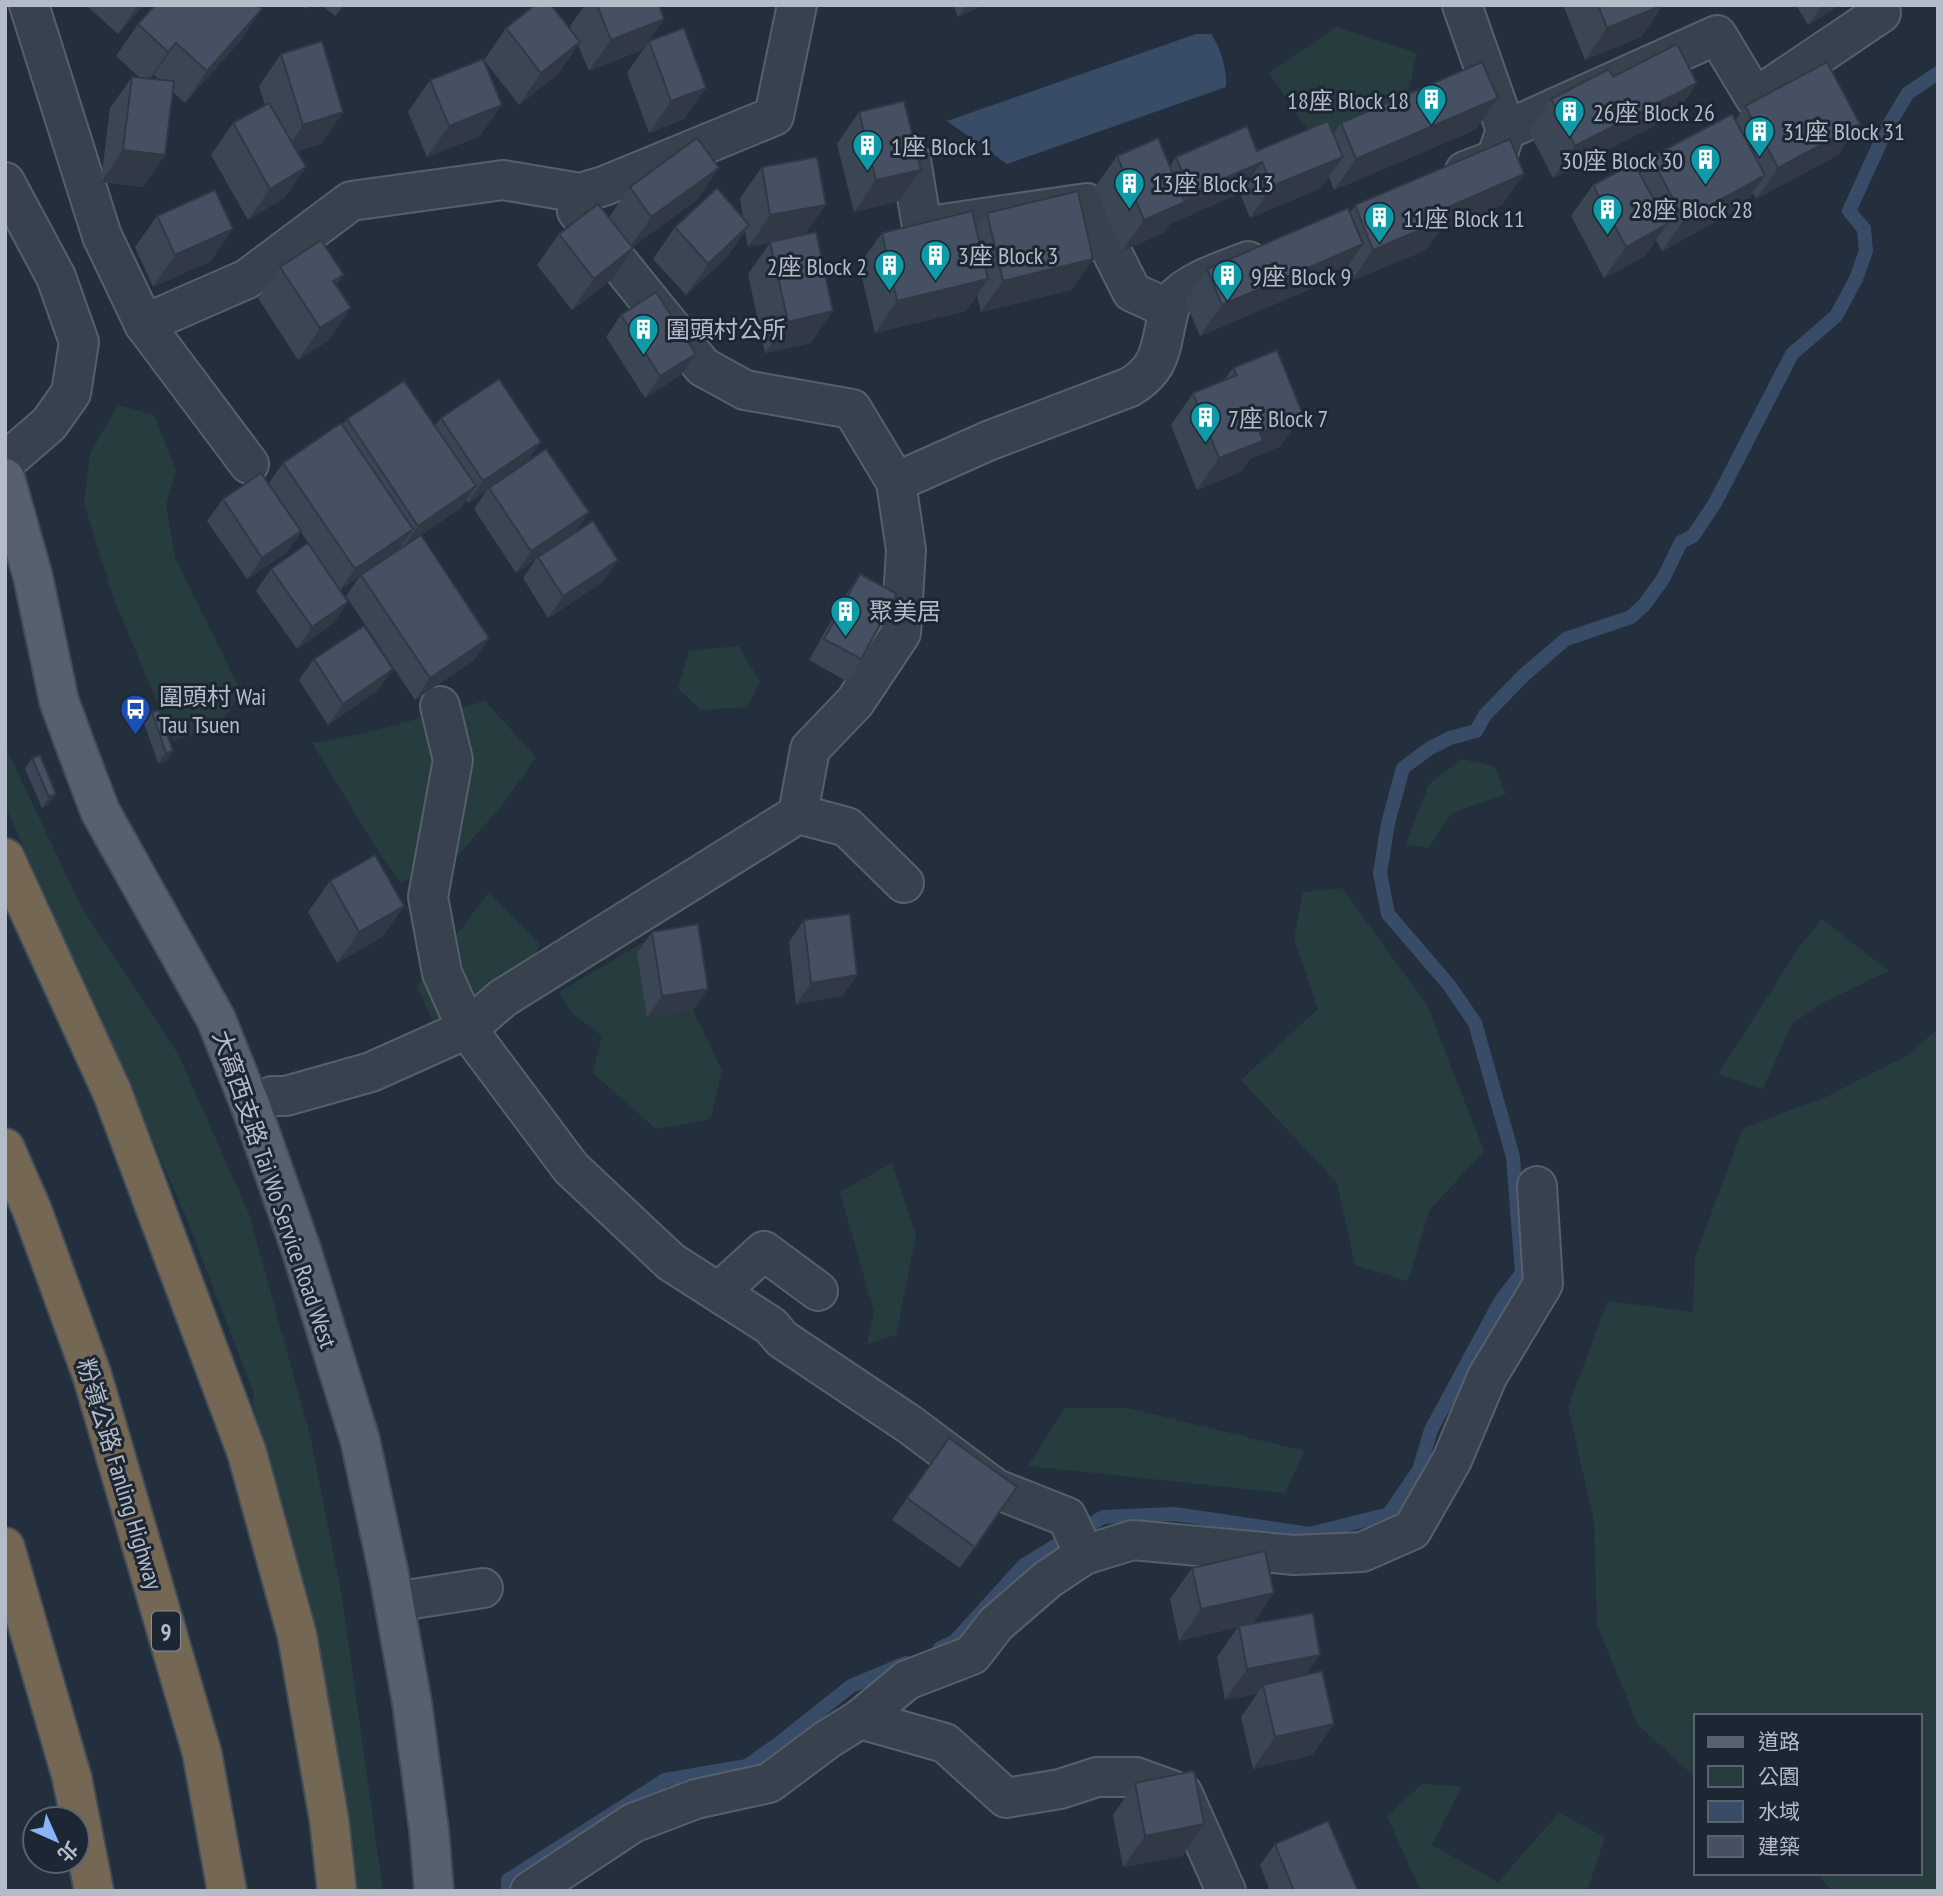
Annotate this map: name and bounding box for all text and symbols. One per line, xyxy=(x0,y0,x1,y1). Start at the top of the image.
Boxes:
building icon: 18座 Block 18 xyxy=(1415,83,1449,127)
place label: 18座 Block 18 xyxy=(1287,85,1409,116)
building icon: 26座 Block 26 xyxy=(1553,95,1587,139)
place label: 26座 Block 26 xyxy=(1593,97,1715,128)
building icon: 31座 Block 31 xyxy=(1743,114,1777,158)
place label: 31座 Block 31 xyxy=(1783,116,1905,147)
building icon: 1座 Block 1 xyxy=(851,129,885,173)
place label: 1座 Block 1 xyxy=(891,131,991,162)
building icon: 30座 Block 30 xyxy=(1689,143,1723,187)
place label: 30座 Block 30 xyxy=(1561,145,1683,176)
building icon: 13座 Block 13 xyxy=(1112,166,1146,210)
place label: 13座 Block 13 xyxy=(1152,168,1274,199)
building icon: 28座 Block 28 xyxy=(1591,192,1625,236)
place label: 28座 Block 28 xyxy=(1631,194,1753,225)
building icon: 11座 Block 11 xyxy=(1363,201,1397,245)
place label: 11座 Block 11 xyxy=(1403,203,1525,234)
building icon: 3座 Block 3 xyxy=(918,238,952,282)
place label: 3座 Block 3 xyxy=(958,240,1058,271)
building icon: 2座 Block 2 xyxy=(873,249,907,293)
place label: 2座 Block 2 xyxy=(767,251,867,282)
building icon: 9座 Block 9 xyxy=(1211,259,1245,303)
place label: 9座 Block 9 xyxy=(1251,261,1351,292)
building icon: 圍頭村公所 xyxy=(626,312,660,356)
place label: 圍頭村公所 xyxy=(666,314,786,345)
building icon: 7座 Block 7 xyxy=(1188,401,1222,445)
place label: 7座 Block 7 xyxy=(1228,403,1328,434)
building icon: 聚美居 xyxy=(829,594,863,638)
place label: 聚美居 xyxy=(869,596,941,627)
place label: 圍頭村 Wai Tau Tsuen xyxy=(159,681,266,740)
bus stop icon: 圍頭村 Wai Tau Tsuen xyxy=(119,693,153,737)
street label: 大窩西支路 Tai Wo Service Road West xyxy=(206,1026,344,1352)
street label: 粉嶺公路 Fanling Highway xyxy=(70,1355,170,1593)
road number: 9 xyxy=(152,1612,180,1650)
legend xyxy=(1694,1714,1922,1875)
text: 道路 xyxy=(1758,1728,1800,1755)
text: 公園 xyxy=(1758,1763,1800,1790)
text: 水域 xyxy=(1758,1798,1800,1825)
north arrow xyxy=(21,1805,91,1875)
text: 建築 xyxy=(1758,1833,1800,1860)
text: 北 xyxy=(53,1837,83,1867)

